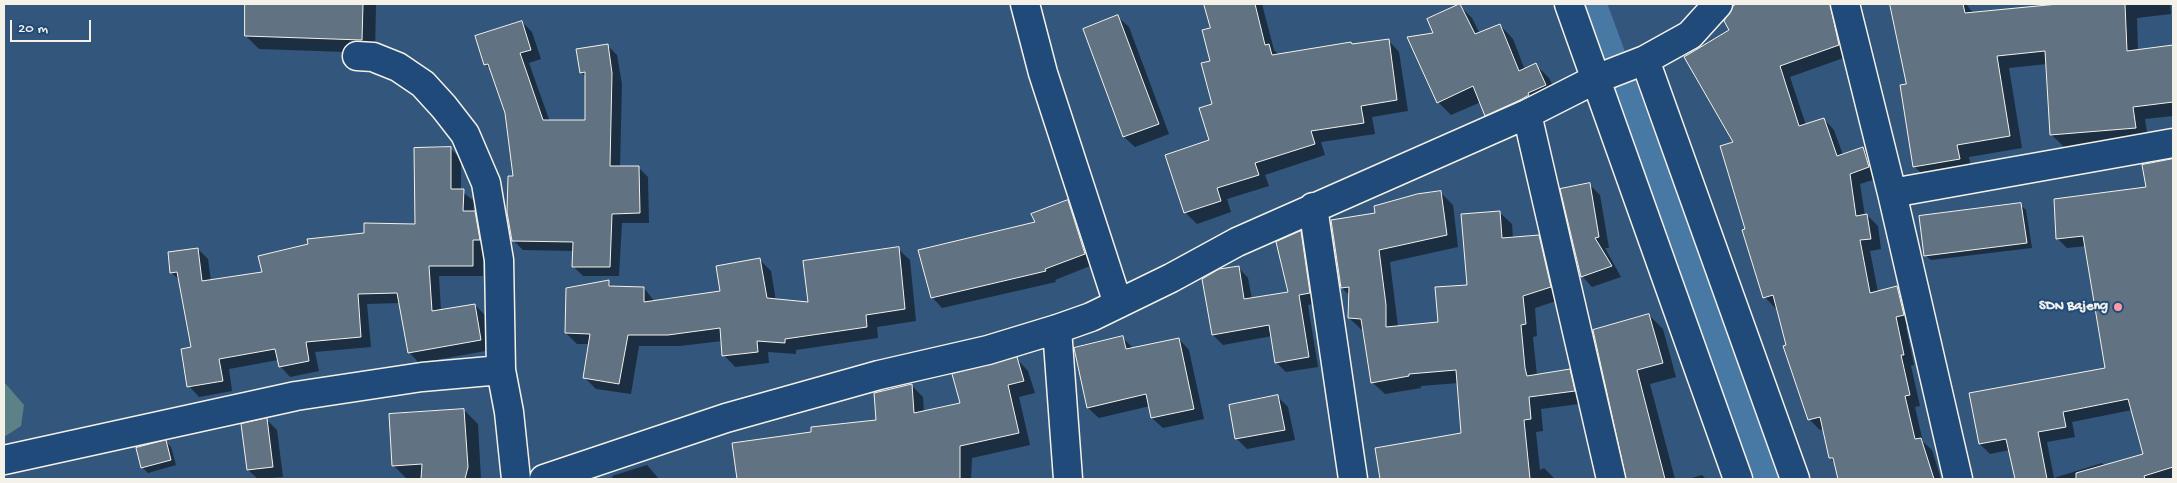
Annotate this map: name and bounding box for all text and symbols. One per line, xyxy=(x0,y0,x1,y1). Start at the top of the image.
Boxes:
scale bar xyxy=(12,10,94,42)
text: 20 m xyxy=(18,20,48,38)
place label: SDN Bajeng xyxy=(2039,299,2108,315)
marker: SDN Bajeng xyxy=(2112,301,2124,313)

